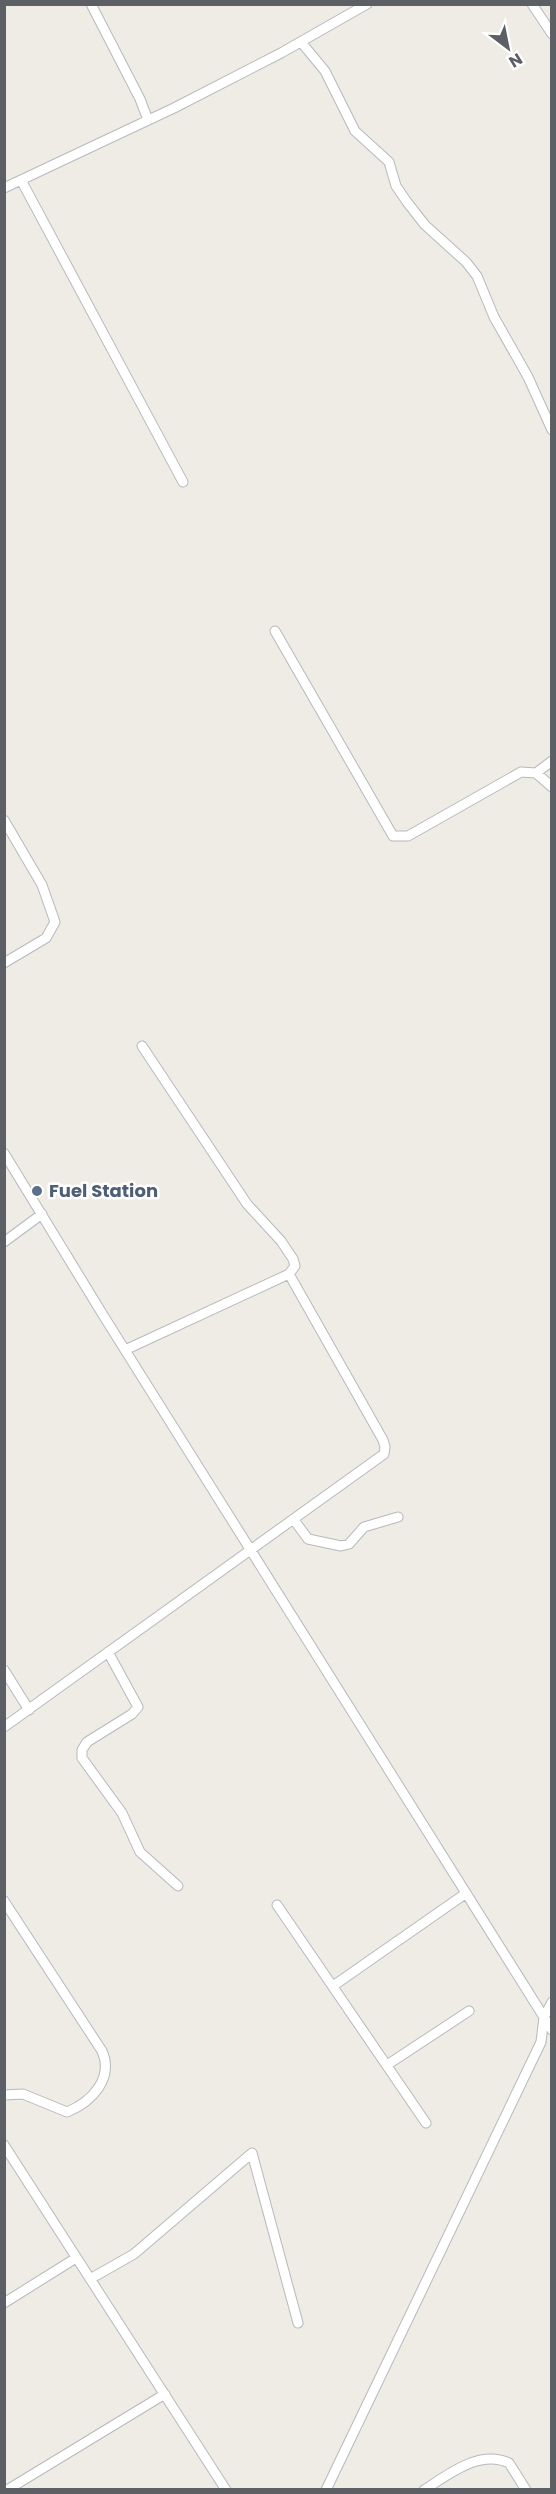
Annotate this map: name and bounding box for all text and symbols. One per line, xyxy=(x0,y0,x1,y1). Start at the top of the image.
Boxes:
north arrow xyxy=(478,18,538,78)
text: N xyxy=(504,47,527,73)
place label: Fuel Station xyxy=(49,1178,158,1203)
marker: Fuel Station xyxy=(30,1184,44,1198)

